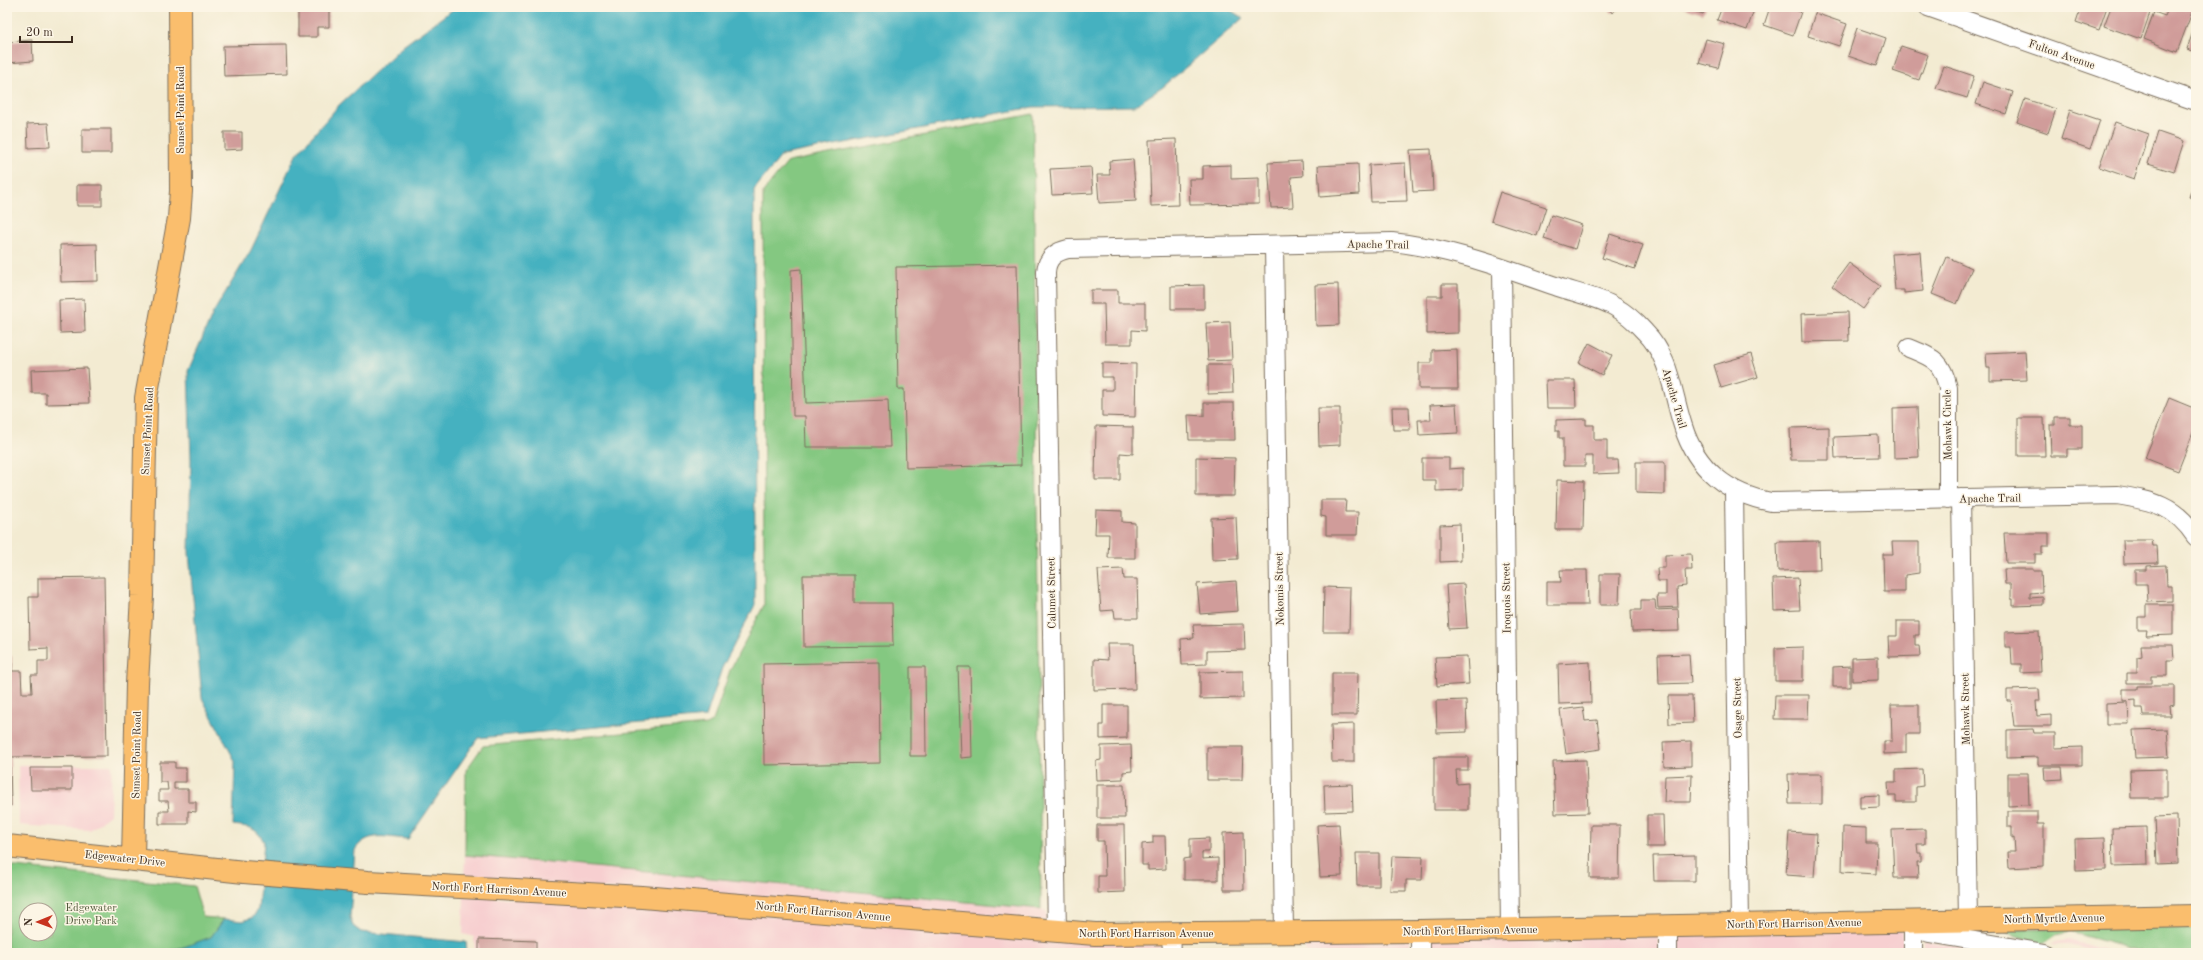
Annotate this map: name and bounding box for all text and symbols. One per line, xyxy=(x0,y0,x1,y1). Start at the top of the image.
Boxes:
scale bar xyxy=(20,18,72,44)
text: 20 m xyxy=(26,27,53,39)
street label: Fulton Avenue xyxy=(2027,39,2096,72)
street label: Sunset Point Road xyxy=(176,66,187,154)
street label: Apache Trail xyxy=(1347,239,1409,252)
street label: Apache Trail xyxy=(1660,367,1687,430)
street label: Sunset Point Road xyxy=(141,387,156,475)
street label: Mohawk Circle xyxy=(1942,389,1955,460)
street label: Apache Trail xyxy=(1959,493,2021,506)
street label: Nokomis Street xyxy=(1274,552,1287,626)
street label: Calumet Street xyxy=(1046,557,1059,629)
street label: Iroquois Street xyxy=(1501,562,1514,634)
street label: Mohawk Street xyxy=(1960,673,1973,745)
street label: Osage Street xyxy=(1732,677,1745,739)
street label: Sunset Point Road xyxy=(131,711,144,799)
street label: Edgewater Drive xyxy=(84,850,166,869)
street label: North Fort Harrison Avenue xyxy=(431,881,567,900)
street label: North Fort Harrison Avenue xyxy=(755,901,891,924)
north arrow xyxy=(18,902,58,942)
park label: Edgewater Drive Park xyxy=(65,903,117,927)
street label: North Myrtle Avenue xyxy=(2004,913,2105,926)
text: N xyxy=(24,917,35,926)
street label: North Fort Harrison Avenue xyxy=(1726,918,1862,931)
street label: North Fort Harrison Avenue xyxy=(1402,925,1538,938)
street label: North Fort Harrison Avenue xyxy=(1078,929,1214,940)

